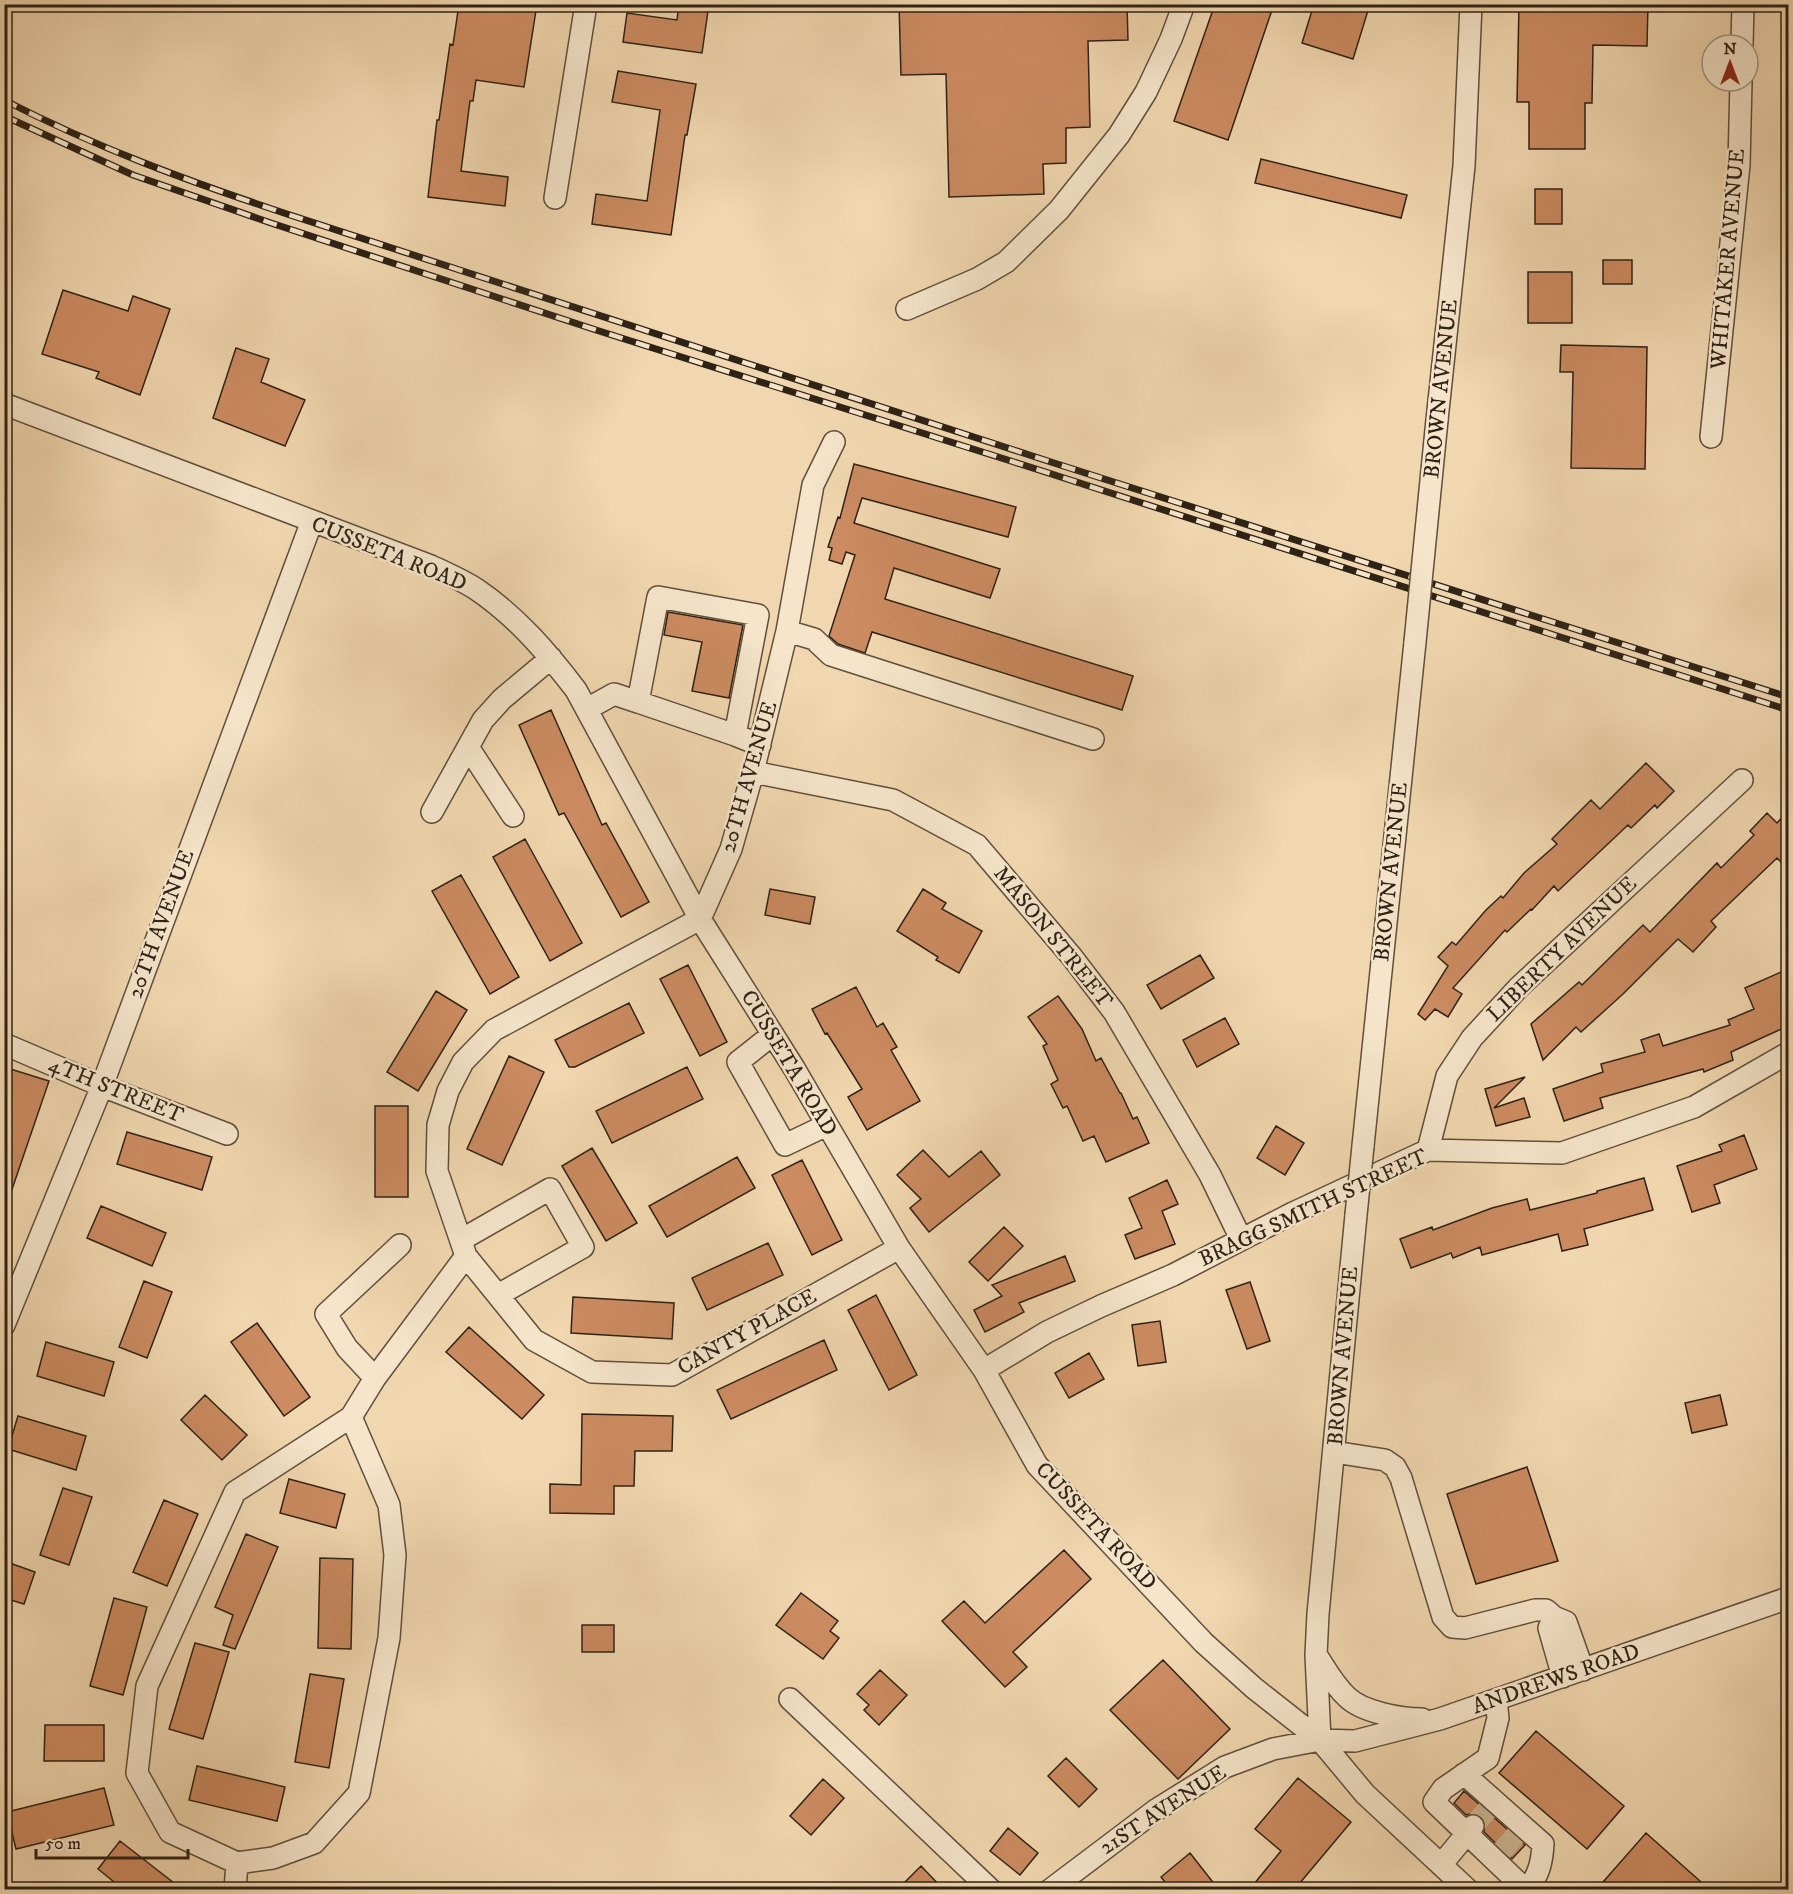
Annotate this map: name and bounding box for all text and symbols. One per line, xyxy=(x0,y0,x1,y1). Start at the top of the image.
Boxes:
north arrow xyxy=(1700,33,1760,93)
text: N xyxy=(1723,39,1737,59)
street label: WHITAKER AVENUE xyxy=(1705,147,1751,372)
street label: BROWN AVENUE xyxy=(1418,298,1464,480)
street label: CUSSETA ROAD xyxy=(307,511,471,597)
street label: 20TH AVENUE xyxy=(715,698,783,856)
street label: BROWN AVENUE xyxy=(1368,781,1414,963)
street label: 20TH AVENUE xyxy=(122,846,200,1002)
street label: MASON STREET xyxy=(988,861,1119,1014)
street label: LIBERTY AVENUE xyxy=(1481,871,1643,1027)
street label: CUSSETA ROAD xyxy=(735,985,843,1141)
street label: 4TH STREET xyxy=(45,1051,188,1129)
street label: BRAGG SMITH STREET xyxy=(1194,1143,1432,1273)
street label: BROWN AVENUE xyxy=(1322,1265,1364,1447)
street label: CANTY PLACE xyxy=(673,1283,821,1381)
street label: CUSSETA ROAD xyxy=(1030,1456,1162,1596)
street label: ANDREWS ROAD xyxy=(1469,1638,1643,1720)
street label: 21ST AVENUE xyxy=(1095,1759,1231,1861)
scale bar xyxy=(36,1822,188,1860)
text: 50 m xyxy=(45,1833,81,1855)

